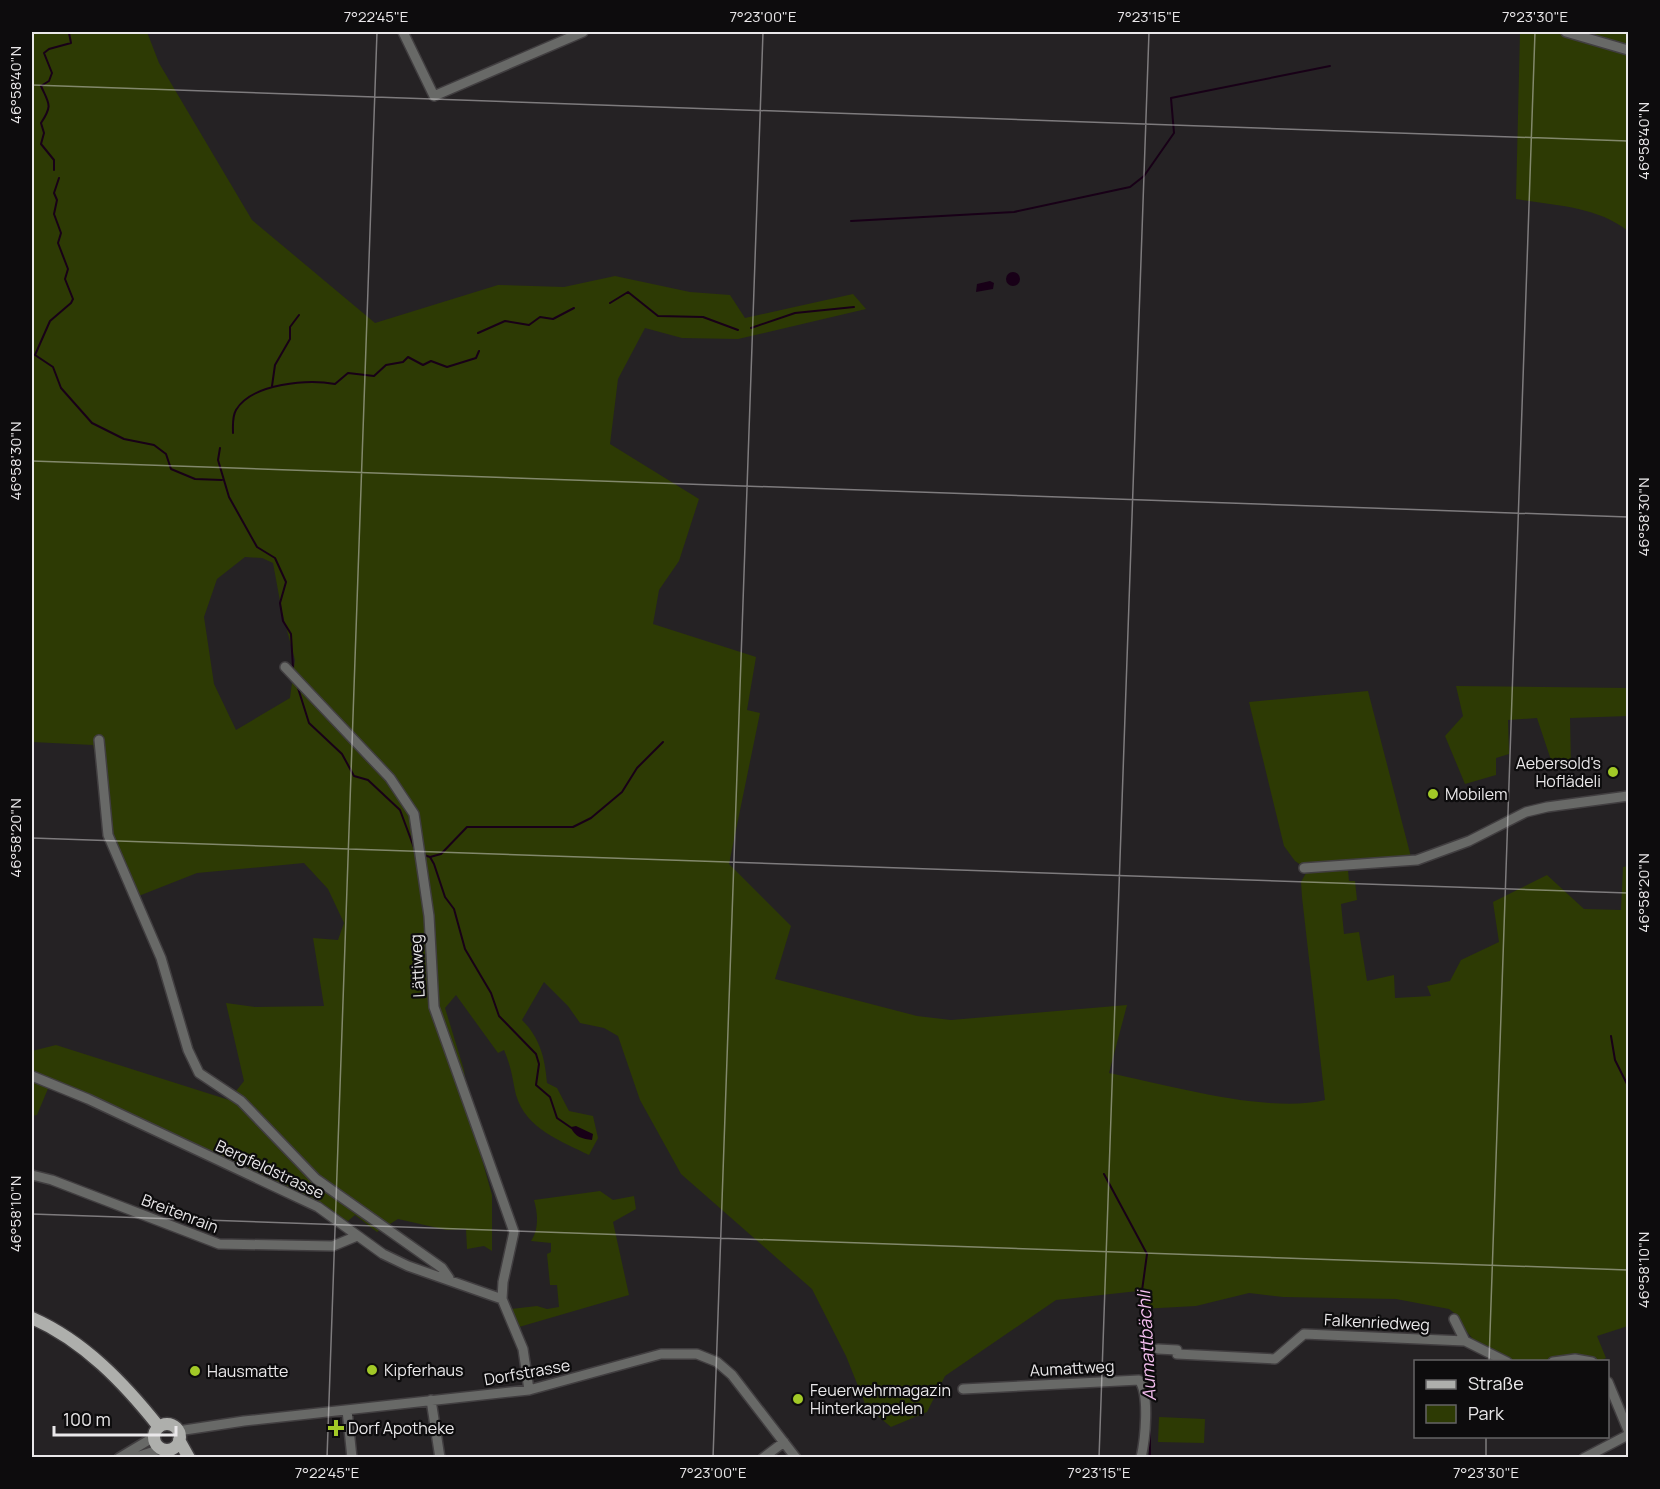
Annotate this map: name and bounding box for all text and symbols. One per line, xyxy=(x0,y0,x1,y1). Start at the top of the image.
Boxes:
text: 7°22'45"E xyxy=(344,6,408,27)
text: 7°23'00"E xyxy=(729,6,797,27)
text: 7°23'15"E xyxy=(1117,6,1181,27)
text: 7°23'30"E xyxy=(1502,6,1568,27)
text: 46°58'40"N xyxy=(5,46,26,124)
text: 46°58'40"N xyxy=(1633,102,1654,180)
text: 46°58'30"N xyxy=(5,421,26,501)
text: 46°58'30"N xyxy=(1633,477,1654,557)
place label: Aebersold's Hoflädeli xyxy=(1516,752,1601,792)
marker: Aebersold's Hoflädeli xyxy=(1606,765,1620,779)
place label: Mobilem xyxy=(1445,783,1508,805)
marker: Mobilem xyxy=(1426,787,1440,801)
text: 46°58'20"N xyxy=(5,798,26,878)
text: 46°58'20"N xyxy=(1633,853,1654,933)
street label: Lättiweg xyxy=(404,934,430,998)
street label: Bergfeldstrasse xyxy=(212,1134,328,1204)
text: 46°58'10"N xyxy=(5,1176,26,1252)
street label: Breitenrain xyxy=(138,1188,222,1238)
text: 46°58'10"N xyxy=(1633,1232,1654,1308)
water label: Aumattbächli xyxy=(1131,1287,1161,1402)
street label: Falkenriedweg xyxy=(1324,1308,1430,1336)
street label: Dorfstrasse xyxy=(482,1354,572,1390)
street label: Aumattweg xyxy=(1029,1355,1115,1381)
place label: Kipferhaus xyxy=(384,1359,463,1381)
place label: Hausmatte xyxy=(207,1360,288,1382)
legend xyxy=(1414,1360,1609,1438)
marker: Kipferhaus xyxy=(365,1363,379,1377)
marker: Hausmatte xyxy=(188,1364,202,1378)
text: Straße xyxy=(1468,1371,1524,1395)
place label: Feuerwehrmagazin Hinterkappelen xyxy=(810,1379,951,1419)
marker: Feuerwehrmagazin Hinterkappelen xyxy=(791,1392,805,1406)
scale bar xyxy=(54,1399,176,1437)
text: Park xyxy=(1468,1401,1505,1425)
text: 100 m xyxy=(63,1407,111,1431)
place label: Dorf Apotheke xyxy=(348,1417,454,1439)
marker: Dorf Apotheke xyxy=(329,1421,343,1435)
text: 7°22'45"E xyxy=(295,1462,359,1483)
text: 7°23'00"E xyxy=(679,1462,747,1483)
text: 7°23'15"E xyxy=(1067,1462,1131,1483)
text: 7°23'30"E xyxy=(1453,1462,1519,1483)

